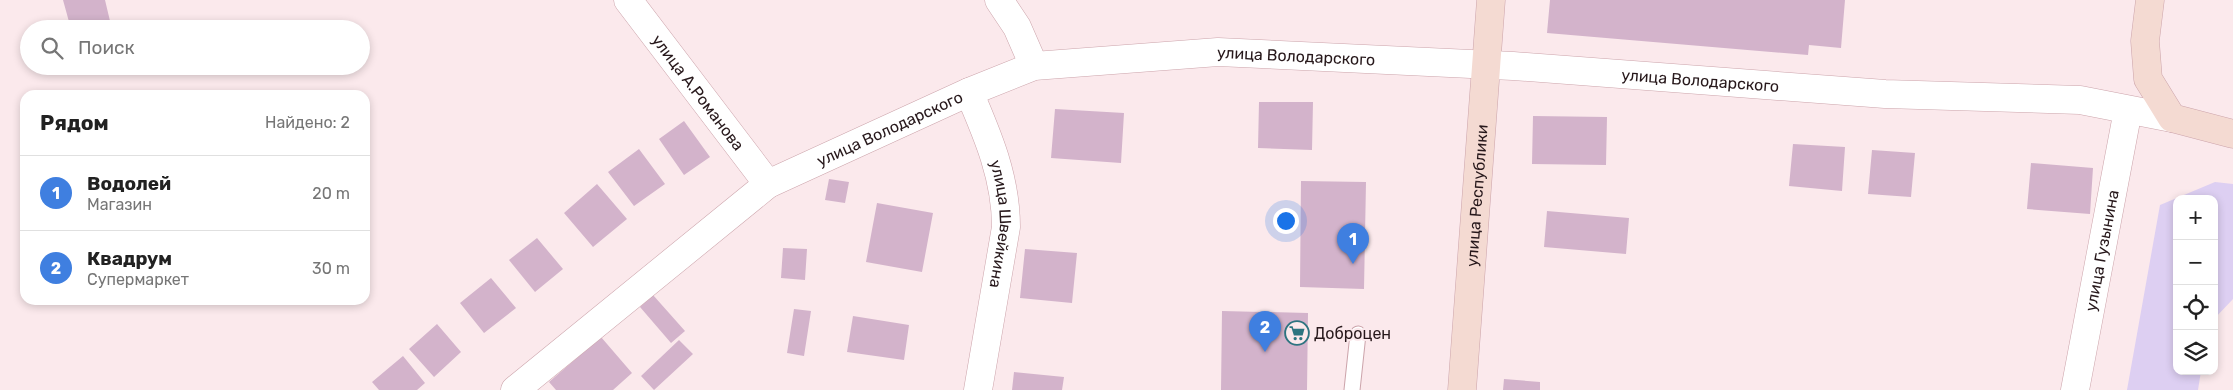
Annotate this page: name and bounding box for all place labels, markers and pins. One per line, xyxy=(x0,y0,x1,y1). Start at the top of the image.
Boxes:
pin: 1 xyxy=(1337,223,1369,264)
pin: 2 xyxy=(1249,311,1281,352)
supermarket icon: Доброцен xyxy=(1284,320,1310,346)
place label: Доброцен xyxy=(1314,324,1391,343)

